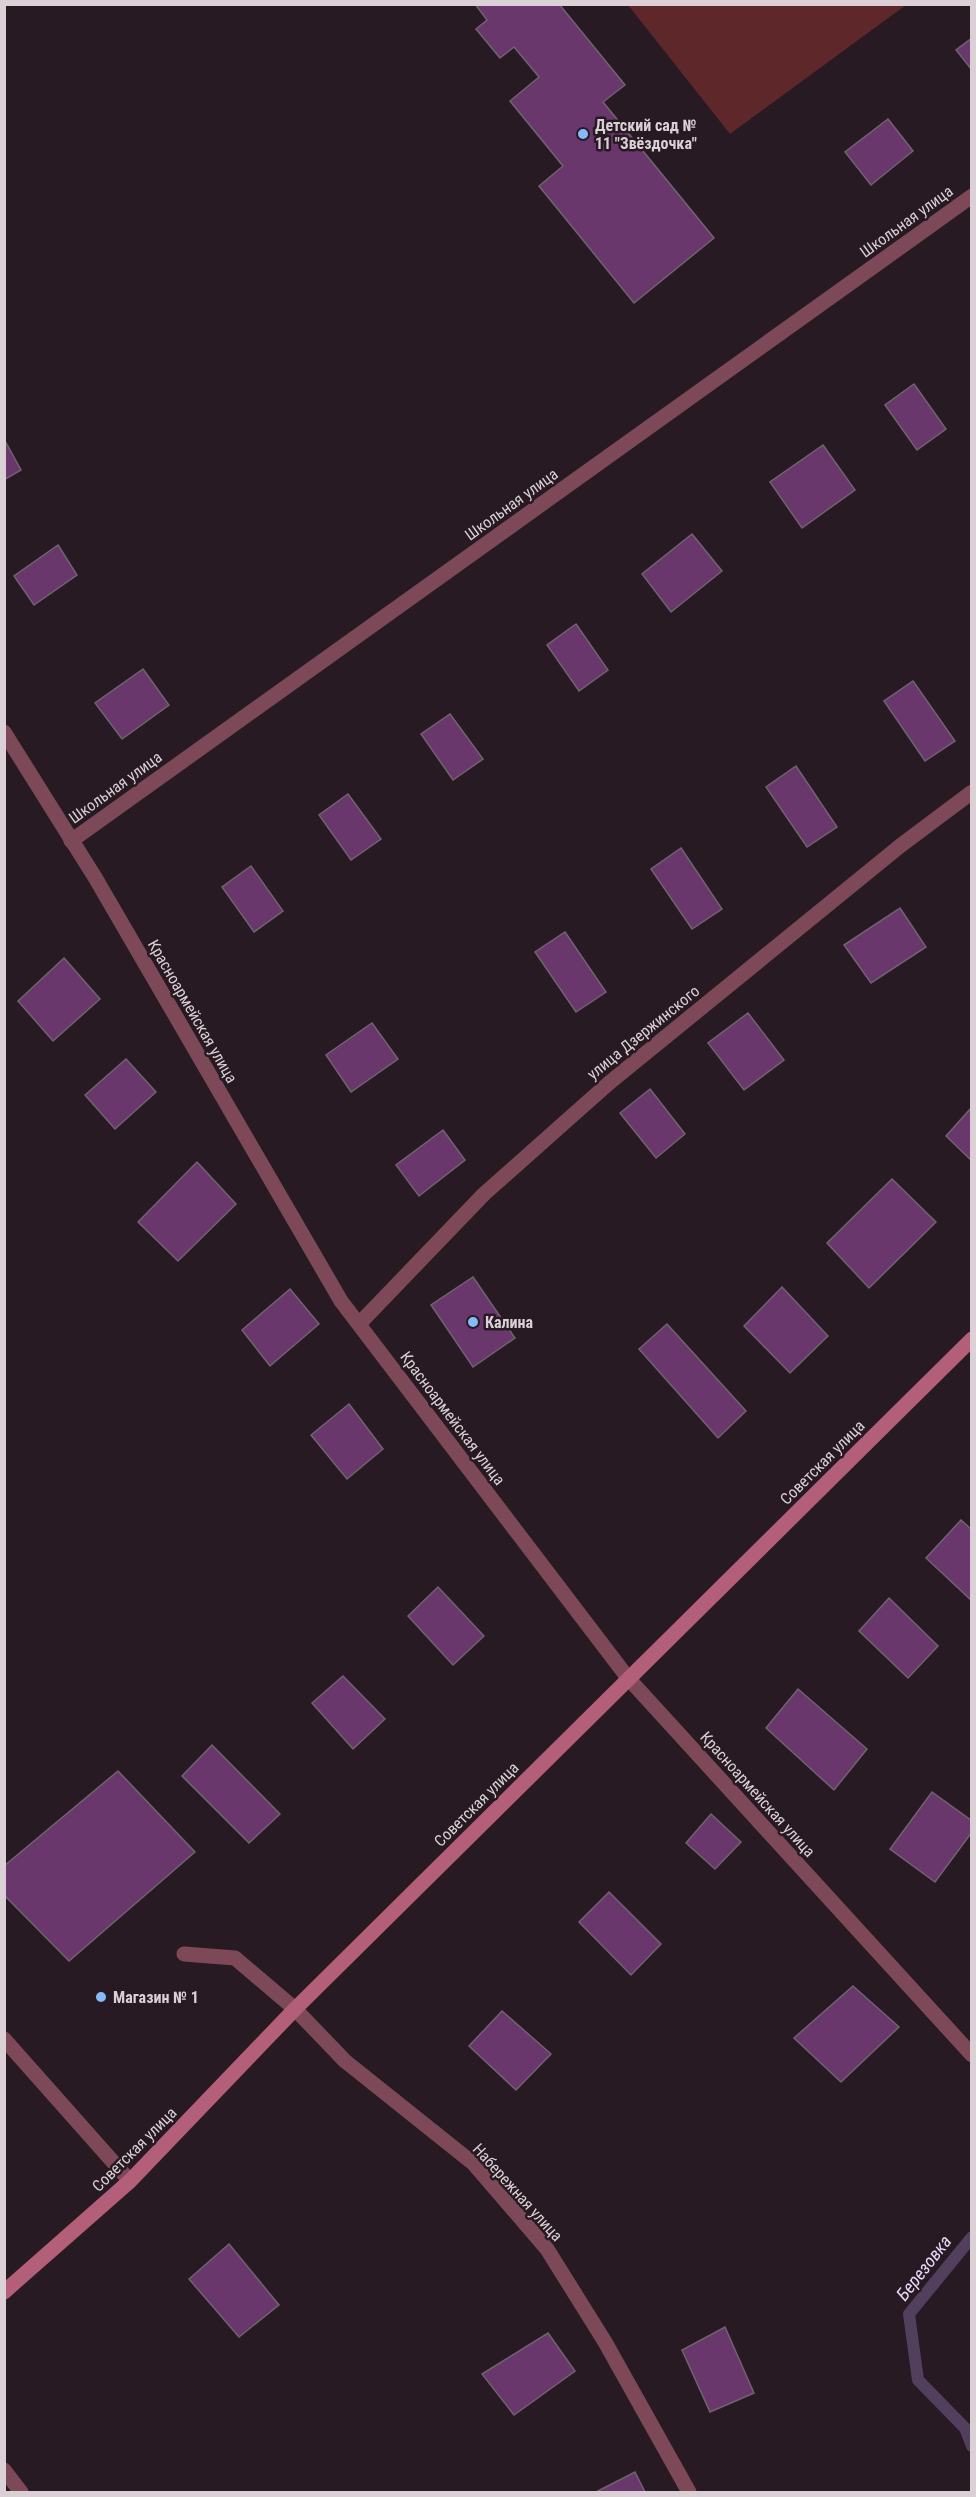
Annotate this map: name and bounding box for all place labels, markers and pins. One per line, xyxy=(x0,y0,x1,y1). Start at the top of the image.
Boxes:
place label: Детский сад № 11 "Звёздочка" xyxy=(595,116,697,153)
marker: Детский сад № 11 "Звёздочка" xyxy=(576,127,590,141)
place label: Калина xyxy=(485,1313,534,1332)
marker: Калина xyxy=(466,1315,480,1329)
place label: Магазин № 1 xyxy=(113,1988,199,2007)
marker: Магазин № 1 xyxy=(94,1990,108,2004)

